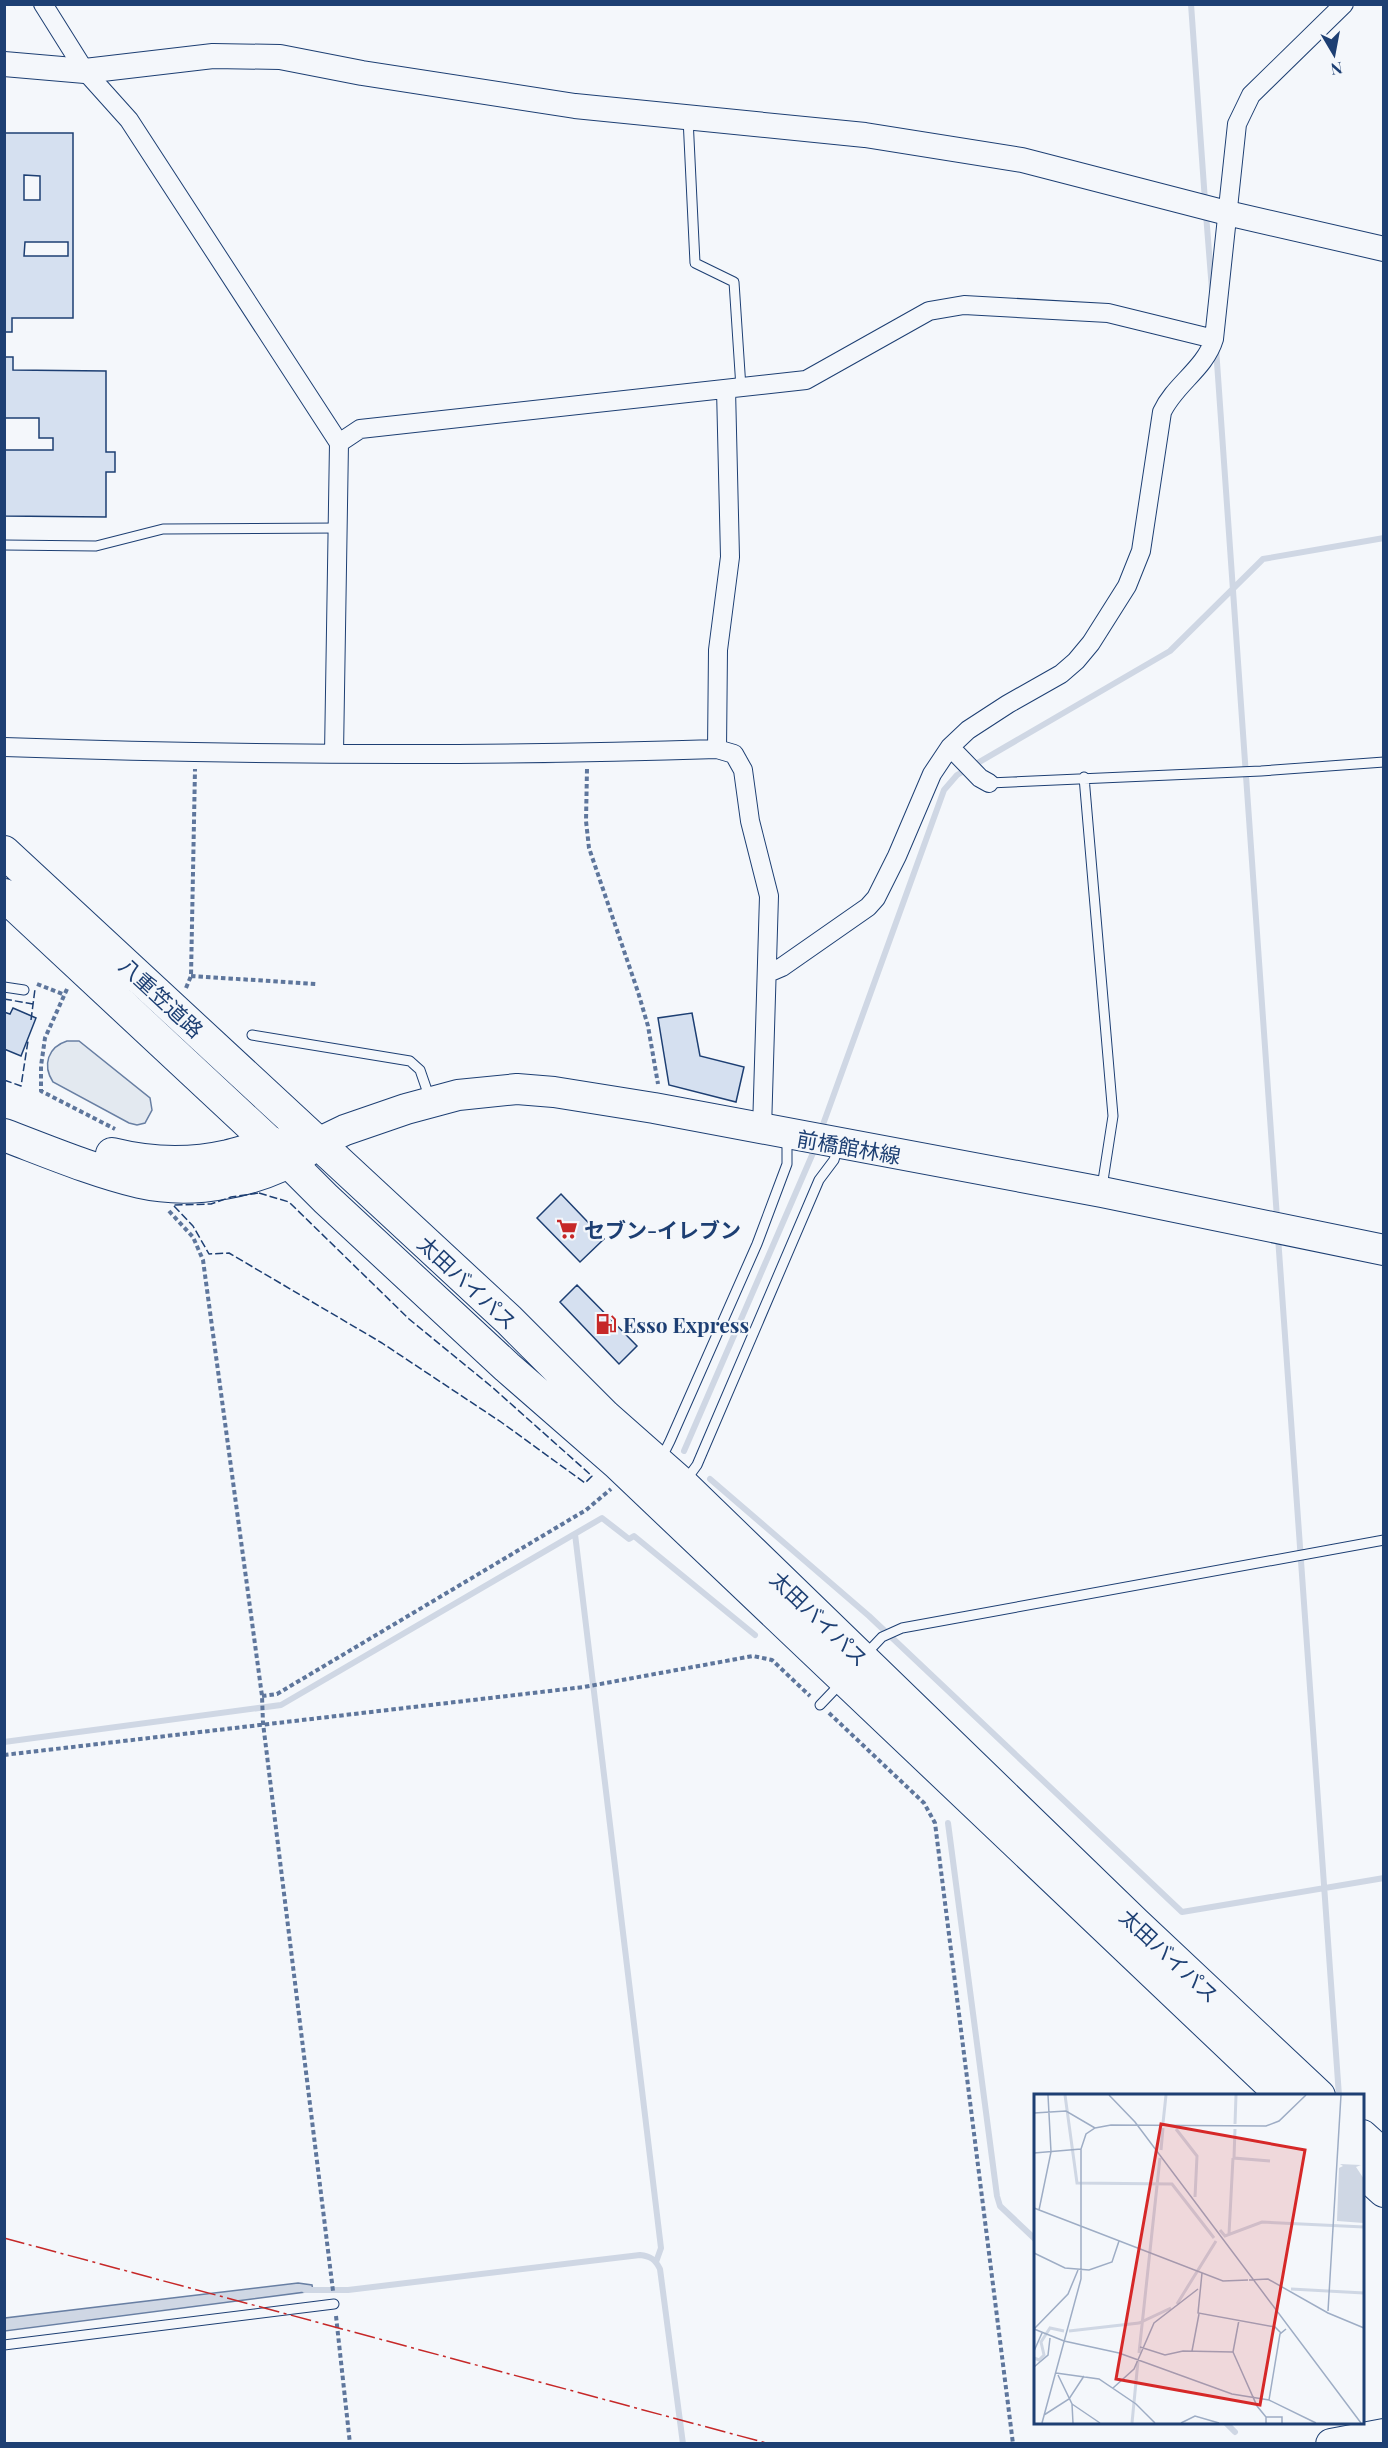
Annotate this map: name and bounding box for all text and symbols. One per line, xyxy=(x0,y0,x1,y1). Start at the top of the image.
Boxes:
north arrow xyxy=(1304,24,1364,84)
text: N xyxy=(1329,58,1344,81)
street label: 八重笠道路 xyxy=(114,951,210,1043)
street label: 前橋館林線 xyxy=(795,1123,903,1169)
place label: セブン-イレブン xyxy=(584,1215,741,1243)
supermarket icon: セブン-イレブン xyxy=(555,1217,579,1241)
street label: 太田バイパス xyxy=(413,1229,523,1335)
place label: Esso Express xyxy=(623,1310,749,1338)
fuel station icon: Esso Express xyxy=(594,1312,618,1336)
street label: 太田バイパス xyxy=(765,1564,875,1672)
street label: 太田バイパス xyxy=(1115,1902,1225,2008)
inset map xyxy=(1034,2094,1364,2424)

